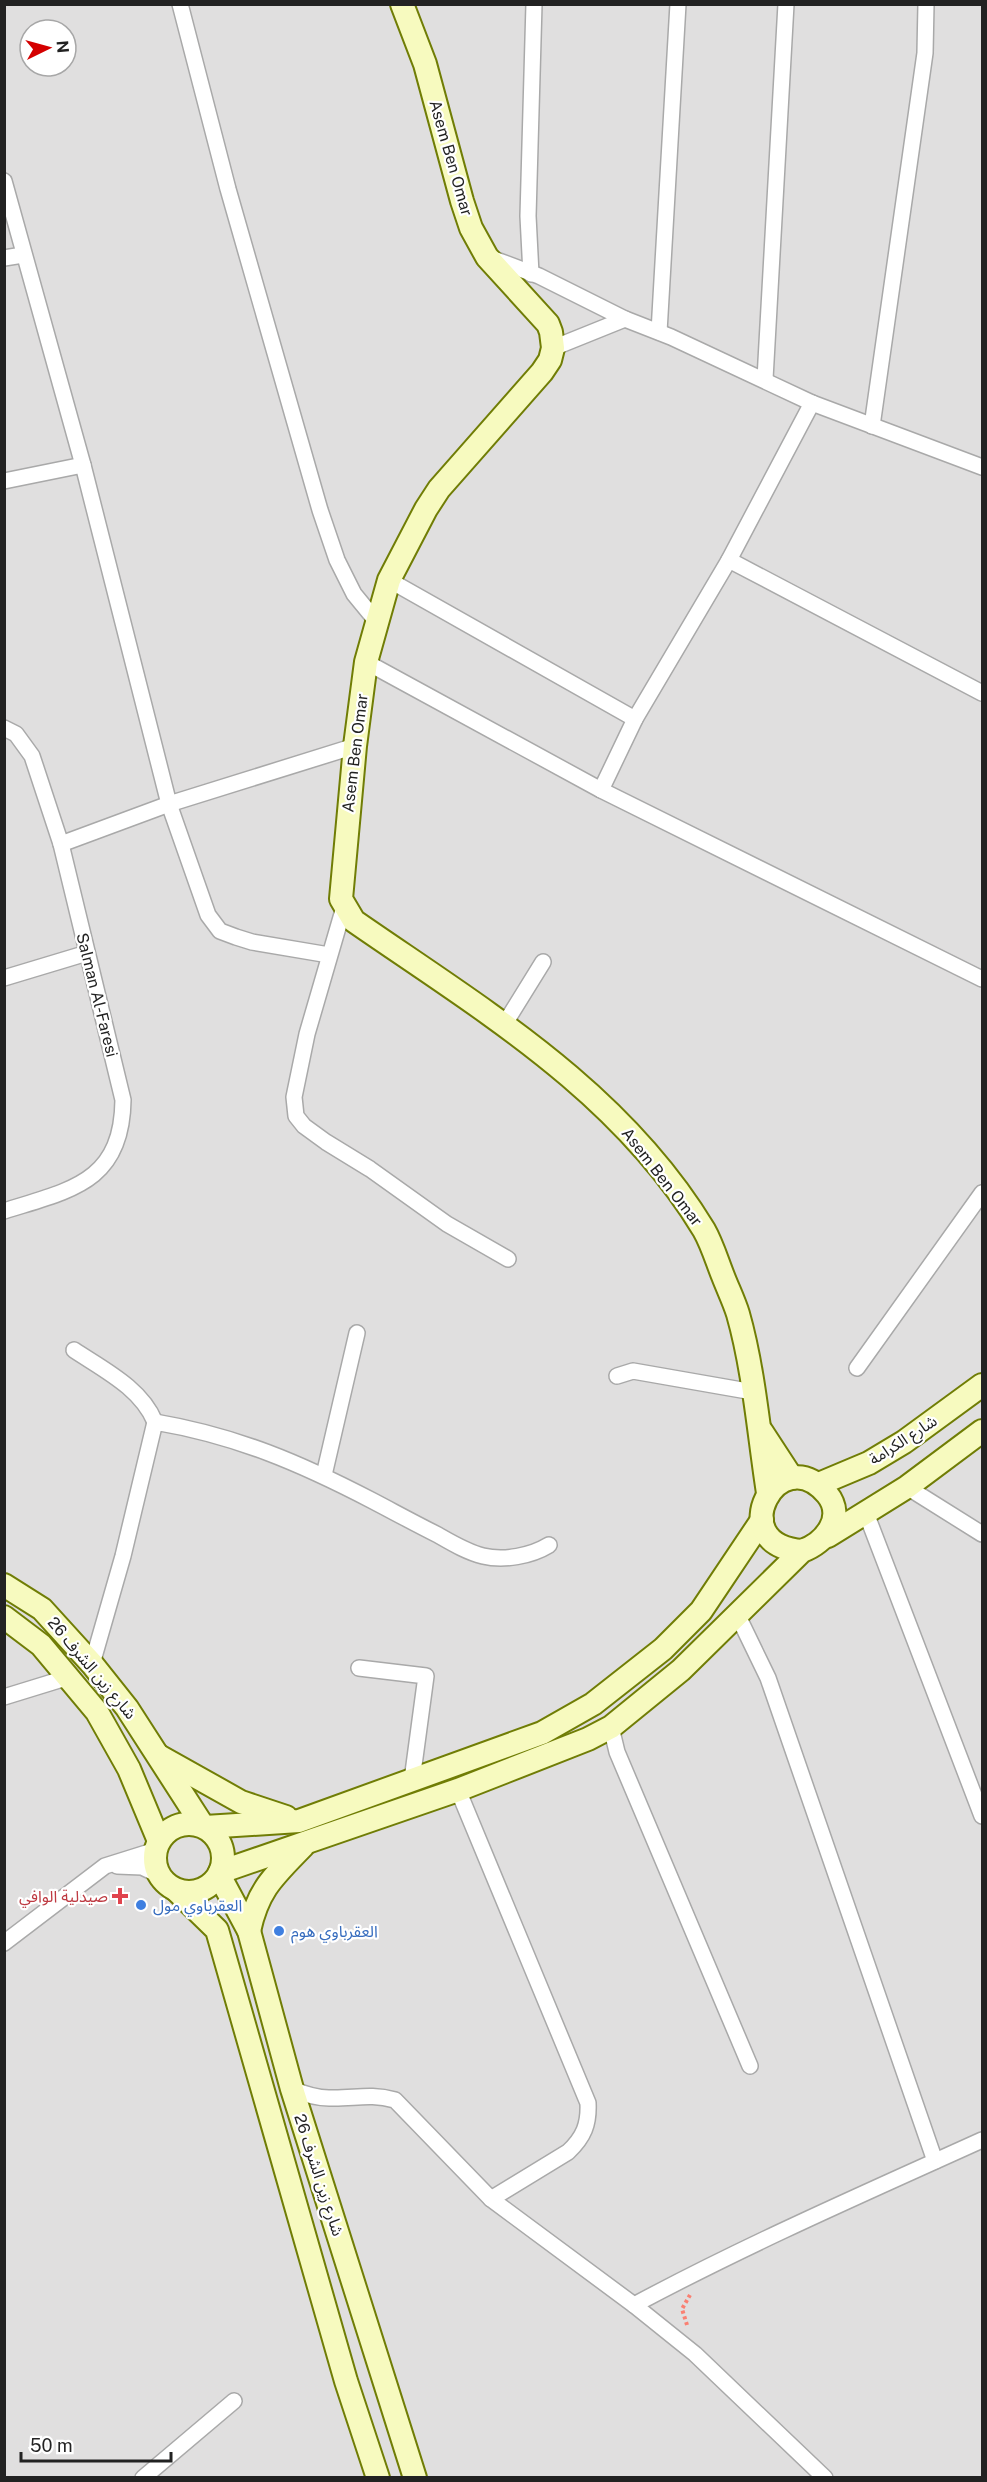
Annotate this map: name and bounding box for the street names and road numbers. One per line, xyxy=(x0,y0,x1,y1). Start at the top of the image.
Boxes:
street label: Asem Ben Omar xyxy=(425,98,477,218)
street label: Asem Ben Omar xyxy=(338,693,372,813)
street label: Salman Al-Faresi xyxy=(72,931,122,1059)
street label: Asem Ben Omar xyxy=(618,1124,706,1230)
street label: شارع الكرامة xyxy=(865,1411,942,1471)
street label: شارع زين الشرف 26 xyxy=(41,1613,140,1725)
street label: شارع زين الشرف 26 xyxy=(287,2112,348,2239)

